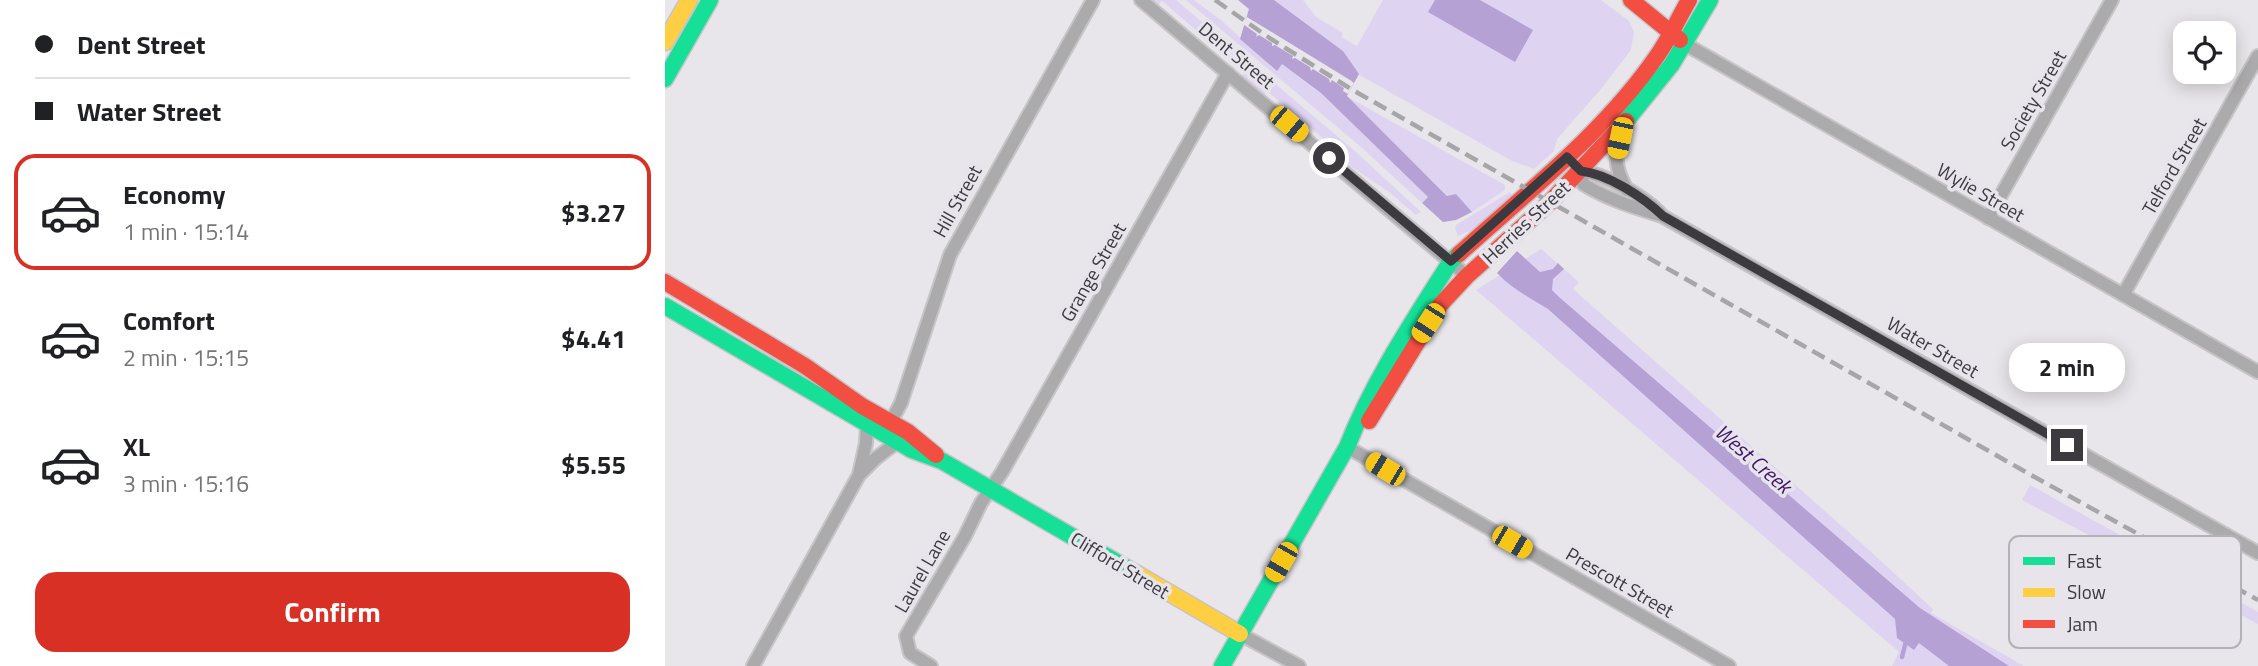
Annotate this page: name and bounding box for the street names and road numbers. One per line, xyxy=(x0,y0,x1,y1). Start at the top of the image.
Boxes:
street label: Dent Street xyxy=(1193,14,1282,95)
street label: Society Street xyxy=(1992,44,2073,155)
street label: Telford Street xyxy=(2134,111,2213,220)
street label: Wylie Street xyxy=(1932,155,2031,229)
street label: Hill Street xyxy=(925,159,989,242)
street label: Herries Street xyxy=(1475,173,1576,270)
street label: Grange Street xyxy=(1052,216,1133,327)
street label: Water Street xyxy=(1882,308,1985,385)
street label: Laurel Lane xyxy=(886,524,957,618)
street label: Clifford Street xyxy=(1065,524,1176,606)
street label: Prescott Street xyxy=(1561,539,1680,624)

